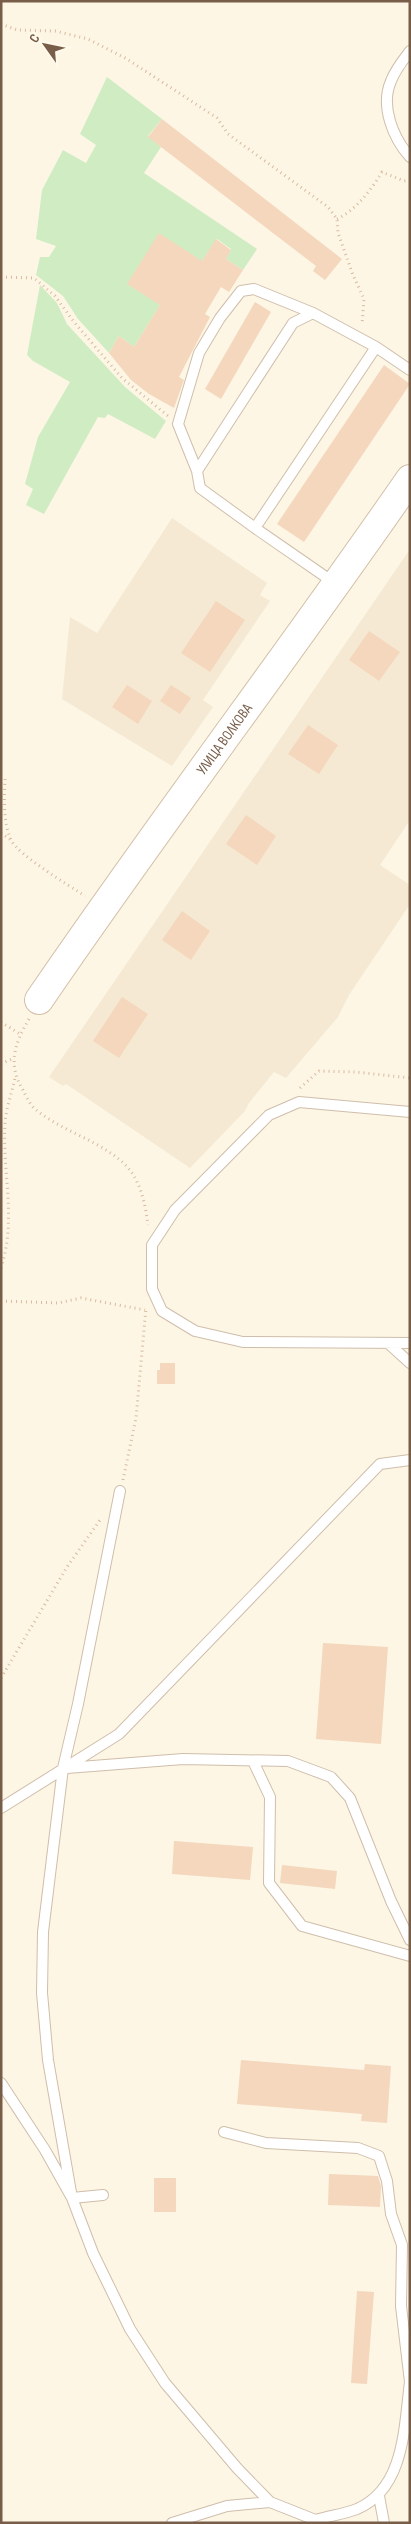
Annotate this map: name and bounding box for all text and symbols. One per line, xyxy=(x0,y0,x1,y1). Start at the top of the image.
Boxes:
north arrow xyxy=(20,20,70,70)
text: С xyxy=(25,31,44,46)
street label: УЛИЦА ВОЛКОВА xyxy=(192,699,257,779)

